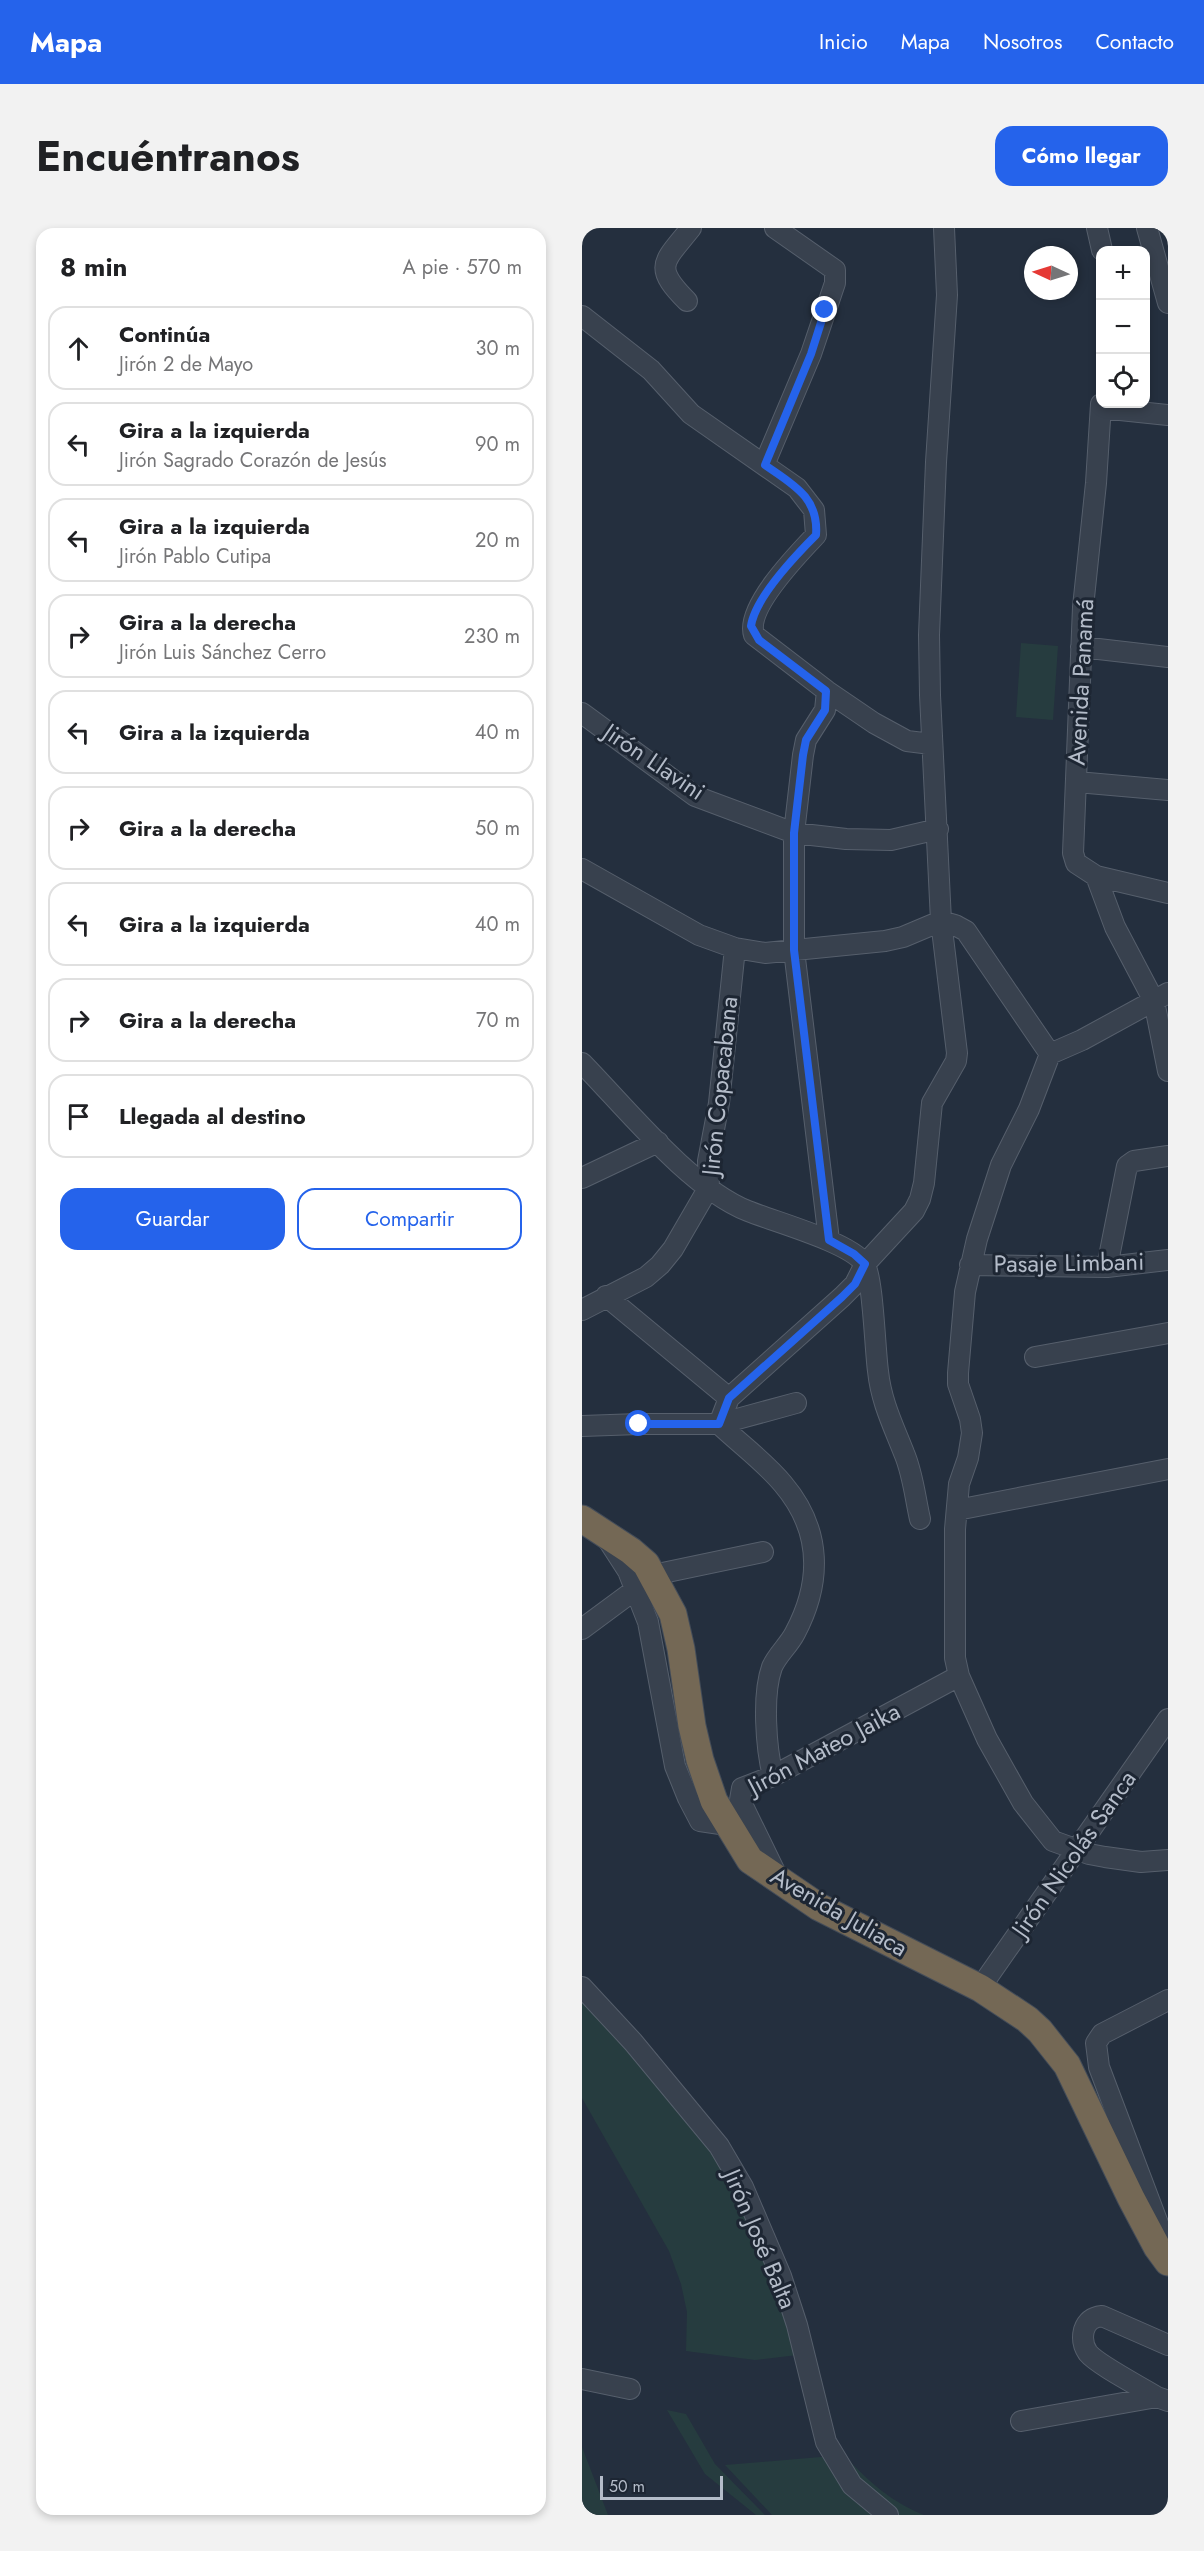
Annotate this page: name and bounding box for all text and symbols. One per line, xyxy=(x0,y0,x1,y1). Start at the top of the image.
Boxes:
text: Mapa xyxy=(30,22,102,63)
text: Inicio xyxy=(819,27,868,57)
text: Mapa xyxy=(901,27,950,57)
text: Nosotros xyxy=(983,27,1062,57)
text: Contacto xyxy=(1095,27,1174,57)
text: Encuéntranos xyxy=(36,126,300,187)
button: Cómo llegar xyxy=(995,126,1168,186)
north arrow xyxy=(1024,246,1078,300)
map controls xyxy=(1096,246,1150,408)
button: + xyxy=(1096,246,1150,300)
text: 8 min xyxy=(60,248,128,286)
text: A pie · 570 m xyxy=(403,253,522,282)
route end xyxy=(811,296,837,322)
button: − xyxy=(1096,300,1150,354)
text: Continúa xyxy=(119,318,210,350)
icon: ahead xyxy=(62,332,95,365)
text: 30 m xyxy=(475,334,520,363)
text: Jirón 2 de Mayo xyxy=(119,350,253,379)
button: locate xyxy=(1096,354,1150,408)
text: Gira a la izquierda xyxy=(119,414,310,446)
icon: left xyxy=(62,428,95,461)
text: 90 m xyxy=(475,430,520,459)
text: Jirón Sagrado Corazón de Jesús xyxy=(119,446,387,475)
text: Gira a la izquierda xyxy=(119,510,310,542)
icon: left xyxy=(62,524,95,557)
text: 20 m xyxy=(475,526,520,555)
text: Jirón Pablo Cutipa xyxy=(119,542,271,571)
street label: Avenida Panamá xyxy=(1059,598,1102,766)
text: Gira a la derecha xyxy=(119,606,296,638)
icon: right xyxy=(62,620,95,653)
text: 230 m xyxy=(464,622,520,651)
text: Jirón Luis Sánchez Cerro xyxy=(119,638,326,667)
street label: Jirón Llavini xyxy=(594,713,712,809)
icon: left xyxy=(62,716,95,749)
text: Gira a la izquierda xyxy=(119,716,310,748)
text: 40 m xyxy=(475,718,520,747)
icon: right xyxy=(62,812,95,845)
text: Gira a la derecha xyxy=(119,812,296,844)
text: 50 m xyxy=(475,814,520,843)
icon: left xyxy=(62,908,95,941)
text: Gira a la izquierda xyxy=(119,908,310,940)
text: 40 m xyxy=(475,910,520,939)
street label: Jirón Copacabana xyxy=(692,995,746,1180)
icon: right xyxy=(62,1004,95,1037)
text: Gira a la derecha xyxy=(119,1004,296,1036)
text: 70 m xyxy=(476,1006,520,1035)
icon: arrive xyxy=(62,1100,95,1133)
text: Llegada al destino xyxy=(119,1100,306,1132)
button: Guardar xyxy=(60,1188,285,1250)
button: Compartir xyxy=(297,1188,522,1250)
street label: Pasaje Limbani xyxy=(993,1244,1145,1281)
route start xyxy=(625,1410,651,1436)
street label: Jirón Mateo Jaika xyxy=(739,1694,906,1805)
street label: Jirón Nicolás Sanca xyxy=(1001,1763,1144,1947)
street label: Avenida Juliaca xyxy=(764,1858,914,1965)
street label: Jirón José Balta xyxy=(714,2161,806,2314)
scale bar xyxy=(600,2473,723,2500)
text: 50 m xyxy=(609,2475,645,2498)

